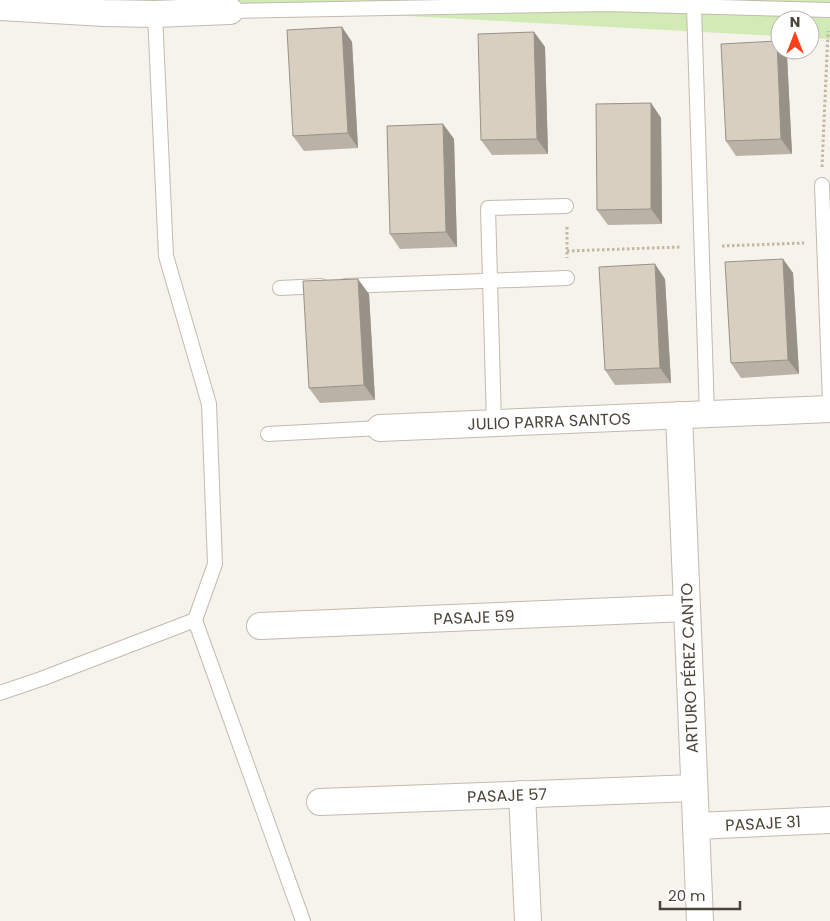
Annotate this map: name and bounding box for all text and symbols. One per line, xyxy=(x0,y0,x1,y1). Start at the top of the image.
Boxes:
north arrow xyxy=(770,10,820,60)
text: N xyxy=(790,12,800,32)
street label: JULIO PARRA SANTOS xyxy=(467,407,631,436)
street label: ARTURO PÉREZ CANTO xyxy=(675,582,704,754)
street label: PASAJE 59 xyxy=(433,605,515,630)
street label: PASAJE 57 xyxy=(467,783,548,808)
street label: PASAJE 31 xyxy=(725,810,801,837)
scale bar xyxy=(660,878,740,910)
text: 20 m xyxy=(668,885,706,906)

